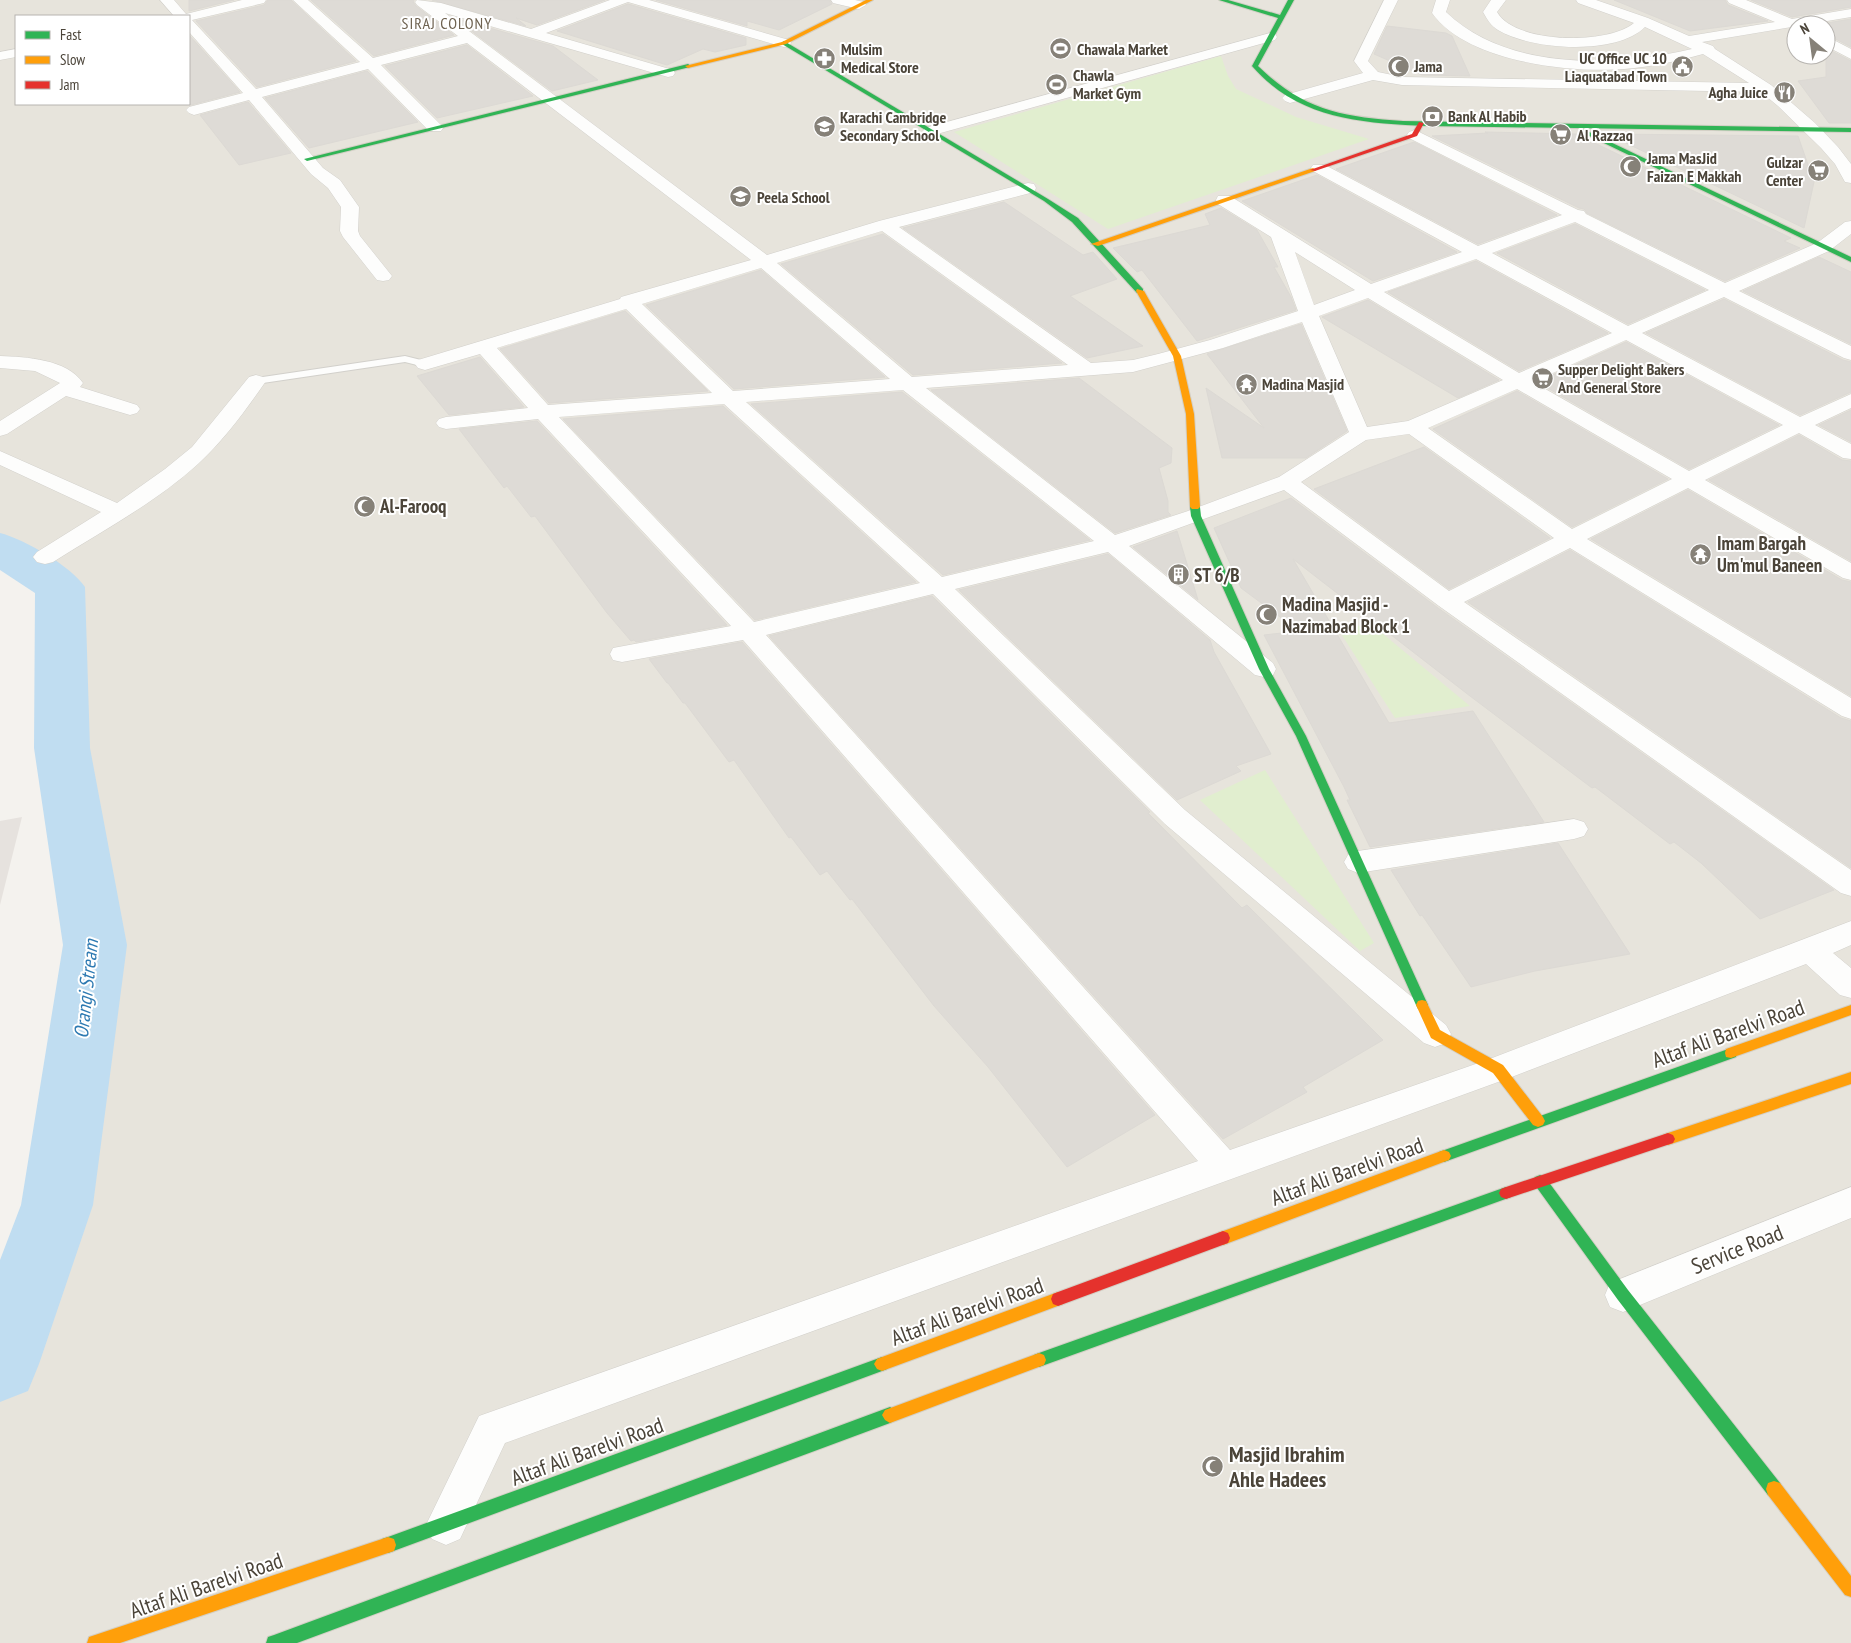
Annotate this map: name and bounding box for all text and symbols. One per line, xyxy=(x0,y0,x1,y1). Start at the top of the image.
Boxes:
district label: SIRAJ COLONY xyxy=(402,13,492,33)
legend xyxy=(15,15,190,105)
north arrow xyxy=(1786,15,1836,65)
text: N xyxy=(1797,19,1812,38)
text: Fast xyxy=(60,25,81,44)
sports icon: Chawala Market xyxy=(1049,37,1073,61)
place label: Mulsim Medical Store xyxy=(841,39,919,77)
place label: Chawala Market xyxy=(1077,39,1168,59)
pharmacy icon: Mulsim Medical Store xyxy=(813,46,837,70)
place label: UC Office UC 10 Liaquatabad Town xyxy=(1565,48,1667,86)
text: Slow xyxy=(60,50,85,69)
mosque icon: Jama xyxy=(1386,54,1410,78)
public building icon: UC Office UC 10 Liaquatabad Town xyxy=(1671,55,1695,79)
place label: Jama xyxy=(1413,56,1443,76)
place label: Chawla Market Gym xyxy=(1073,65,1141,103)
sports icon: Chawla Market Gym xyxy=(1045,72,1069,96)
text: Jam xyxy=(59,75,79,94)
restaurant icon: Agha Juice xyxy=(1772,80,1796,104)
place label: Agha Juice xyxy=(1707,82,1768,102)
bank icon: Bank Al Habib xyxy=(1420,104,1444,128)
place label: Bank Al Habib xyxy=(1448,106,1527,126)
place label: Karachi Cambridge Secondary School xyxy=(840,107,946,145)
school or university icon: Karachi Cambridge Secondary School xyxy=(812,114,836,138)
supermarket icon: Al Razzaq xyxy=(1549,123,1573,147)
place label: Al Razzaq xyxy=(1576,125,1633,145)
place label: Jama MasJid Faizan E Makkah xyxy=(1646,148,1741,186)
place label: Gulzar Center xyxy=(1766,152,1803,190)
mosque icon: Jama MasJid Faizan E Makkah xyxy=(1619,155,1643,179)
supermarket icon: Gulzar Center xyxy=(1807,159,1831,183)
school or university icon: Peela School xyxy=(729,185,753,209)
place label: Peela School xyxy=(757,187,830,207)
place label: Supper Delight Bakers And General Store xyxy=(1557,359,1685,397)
supermarket icon: Supper Delight Bakers And General Store xyxy=(1530,366,1554,390)
temple icon: Madina Masjid xyxy=(1234,372,1258,396)
place label: Madina Masjid xyxy=(1262,374,1344,394)
mosque icon: Al-Farooq xyxy=(352,494,376,518)
place label: Al-Farooq xyxy=(379,494,447,518)
place label: Imam Bargah Um'mul Baneen xyxy=(1717,531,1822,577)
temple icon: Imam Bargah Um'mul Baneen xyxy=(1689,542,1713,566)
building icon: ST 6/B xyxy=(1166,563,1190,587)
place label: ST 6/B xyxy=(1194,563,1240,587)
place label: Madina Masjid - Nazimabad Block 1 xyxy=(1282,592,1410,638)
mosque icon: Madina Masjid - Nazimabad Block 1 xyxy=(1254,603,1278,627)
water label: Orangi Stream xyxy=(68,937,104,1040)
street label: Altaf Ali Barelvi Road xyxy=(1648,992,1808,1074)
street label: Altaf Ali Barelvi Road xyxy=(1267,1130,1427,1212)
street label: Service Road xyxy=(1687,1218,1787,1280)
street label: Altaf Ali Barelvi Road xyxy=(887,1270,1047,1352)
street label: Altaf Ali Barelvi Road xyxy=(507,1410,667,1492)
place label: Masjid Ibrahim Ahle Hadees xyxy=(1228,1440,1345,1493)
mosque icon: Masjid Ibrahim Ahle Hadees xyxy=(1201,1455,1225,1479)
street label: Altaf Ali Barelvi Road xyxy=(126,1546,286,1624)

